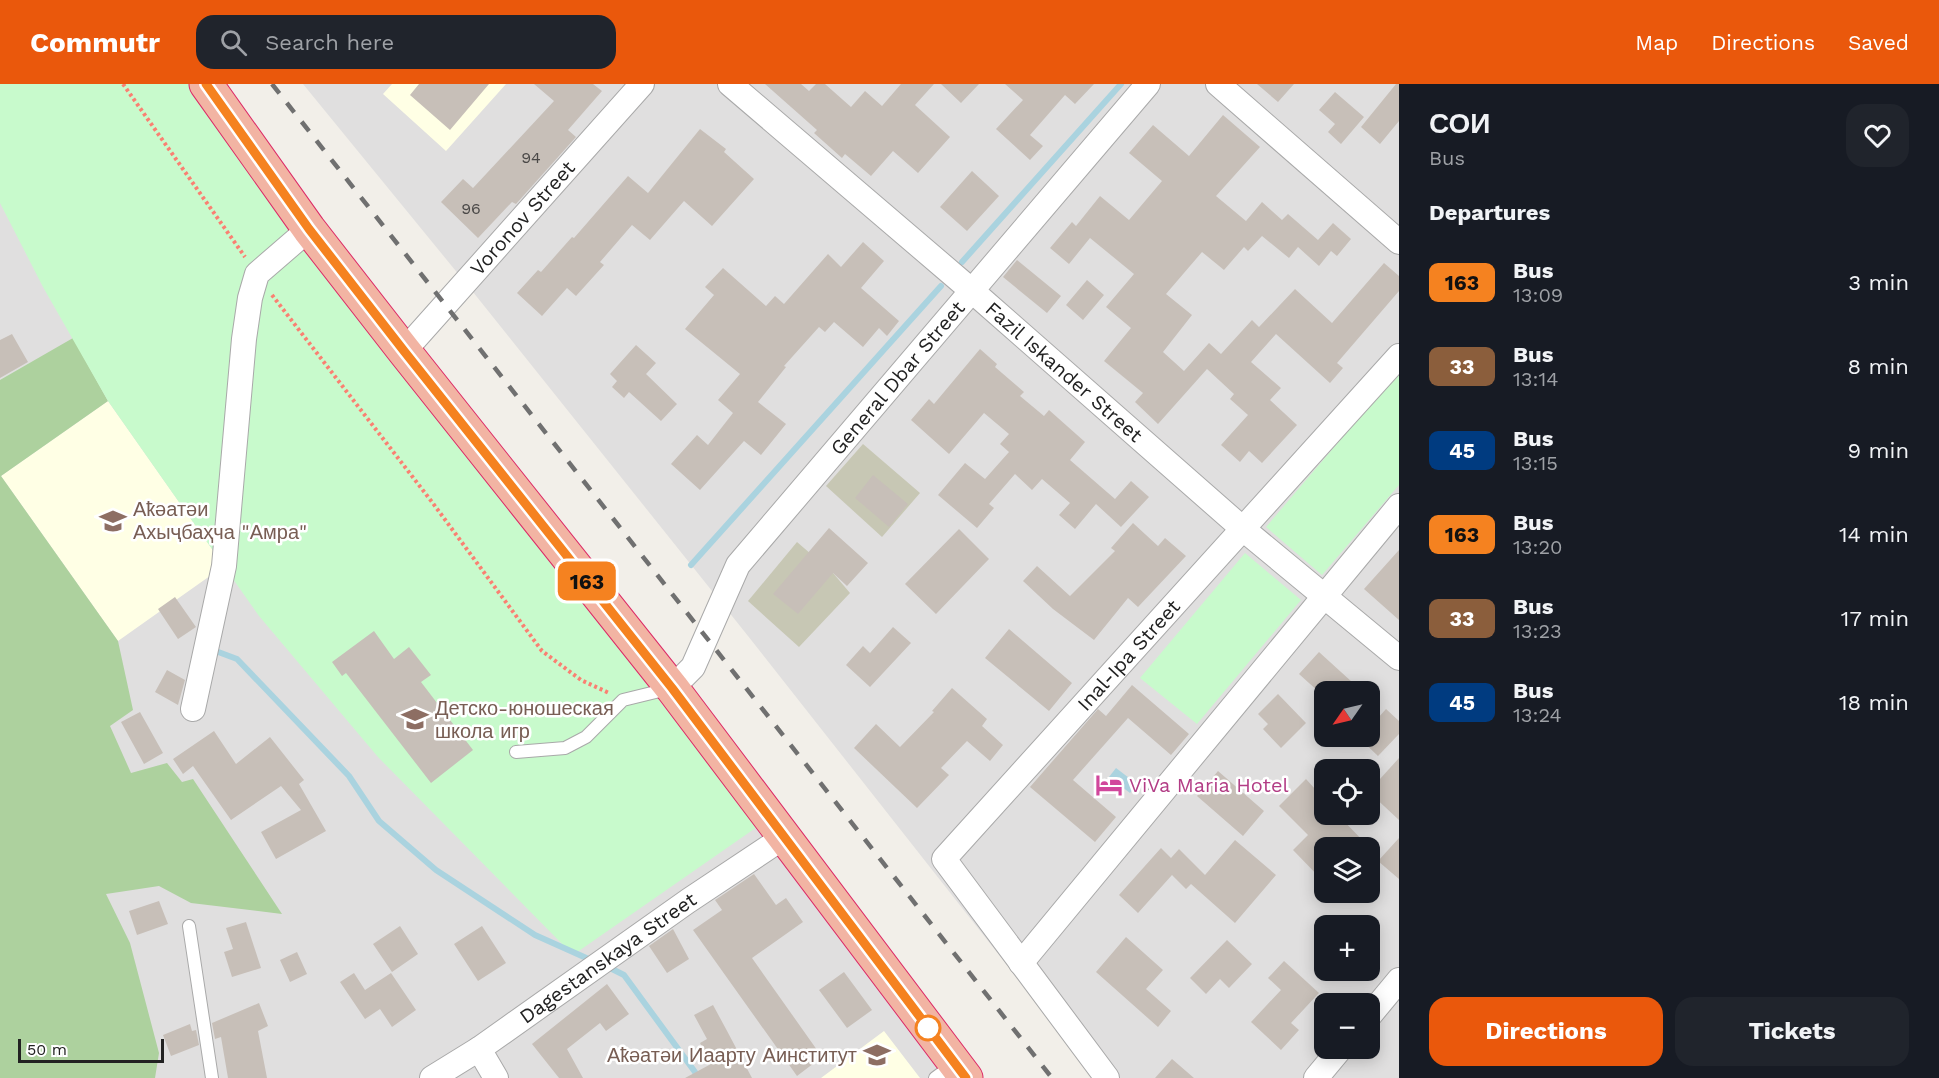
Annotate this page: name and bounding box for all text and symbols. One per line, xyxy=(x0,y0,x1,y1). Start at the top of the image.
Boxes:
search box xyxy=(196,15,616,69)
text: Commutr xyxy=(30,26,160,59)
icon: search xyxy=(217,26,250,59)
text: Search here xyxy=(265,30,394,55)
text: Map xyxy=(1635,30,1678,55)
text: Directions xyxy=(1711,30,1815,55)
text: Saved xyxy=(1848,30,1909,55)
button: heart xyxy=(1846,104,1909,167)
text: СОИ xyxy=(1429,107,1490,140)
text: Bus xyxy=(1429,146,1465,170)
house number: 94 xyxy=(521,148,541,167)
street label: Voronov Street xyxy=(465,155,580,280)
house number: 96 xyxy=(461,199,481,218)
text: Departures xyxy=(1429,200,1550,225)
text: Bus xyxy=(1513,258,1553,283)
text: 163 xyxy=(1445,270,1479,295)
text: 3 min xyxy=(1848,270,1909,295)
text: 13:09 xyxy=(1513,283,1563,307)
street label: General Dbar Street xyxy=(825,296,970,460)
street label: Fazil Iskander Street xyxy=(981,297,1148,448)
text: Bus xyxy=(1513,342,1553,367)
text: 33 xyxy=(1450,354,1474,379)
text: 8 min xyxy=(1848,354,1909,379)
text: 13:14 xyxy=(1513,367,1558,391)
text: Bus xyxy=(1513,426,1553,451)
text: 45 xyxy=(1449,438,1475,463)
text: 9 min xyxy=(1847,438,1909,463)
text: 13:15 xyxy=(1513,451,1558,475)
place label: Аҟәатәи Ахыҷбаҳча "Амра" xyxy=(133,497,307,544)
school or university icon: Аҟәатәи Ахыҷбаҳча "Амра" xyxy=(98,506,128,536)
text: Bus xyxy=(1513,510,1553,535)
text: 163 xyxy=(1445,522,1479,547)
text: 14 min xyxy=(1839,522,1909,547)
text: 13:20 xyxy=(1513,535,1562,559)
line badge: 163 xyxy=(552,562,622,600)
text: 163 xyxy=(570,569,604,594)
street label: Inal-Ipa Street xyxy=(1072,594,1185,716)
text: Bus xyxy=(1513,594,1553,619)
text: 33 xyxy=(1450,606,1474,631)
text: 17 min xyxy=(1841,606,1909,631)
text: 13:23 xyxy=(1513,619,1562,643)
text: Bus xyxy=(1513,678,1553,703)
north arrow xyxy=(1314,681,1380,747)
map controls xyxy=(1314,681,1380,1059)
text: 45 xyxy=(1449,690,1475,715)
text: 18 min xyxy=(1839,690,1909,715)
place label: Детско-юношеская школа игр xyxy=(435,696,614,743)
text: 13:24 xyxy=(1513,703,1562,727)
school or university icon: Детско-юношеская школа игр xyxy=(400,704,430,734)
button: locate xyxy=(1314,759,1380,825)
hotel icon: ViVa Maria Hotel xyxy=(1094,770,1124,800)
place label: ViVa Maria Hotel xyxy=(1129,773,1289,797)
button: layers xyxy=(1314,837,1380,903)
street label: Dagestanskaya Street xyxy=(515,887,701,1029)
button: + xyxy=(1314,915,1380,981)
button: − xyxy=(1314,993,1380,1059)
button: Directions xyxy=(1429,997,1663,1066)
button: Tickets xyxy=(1675,997,1909,1066)
unlabelled marker xyxy=(915,1015,941,1041)
scale bar xyxy=(18,1036,164,1064)
text: 50 m xyxy=(27,1040,67,1059)
school or university icon: Аҟәатәи Иаарту Аинститут xyxy=(862,1040,892,1070)
place label: Аҟәатәи Иаарту Аинститут xyxy=(607,1043,857,1067)

